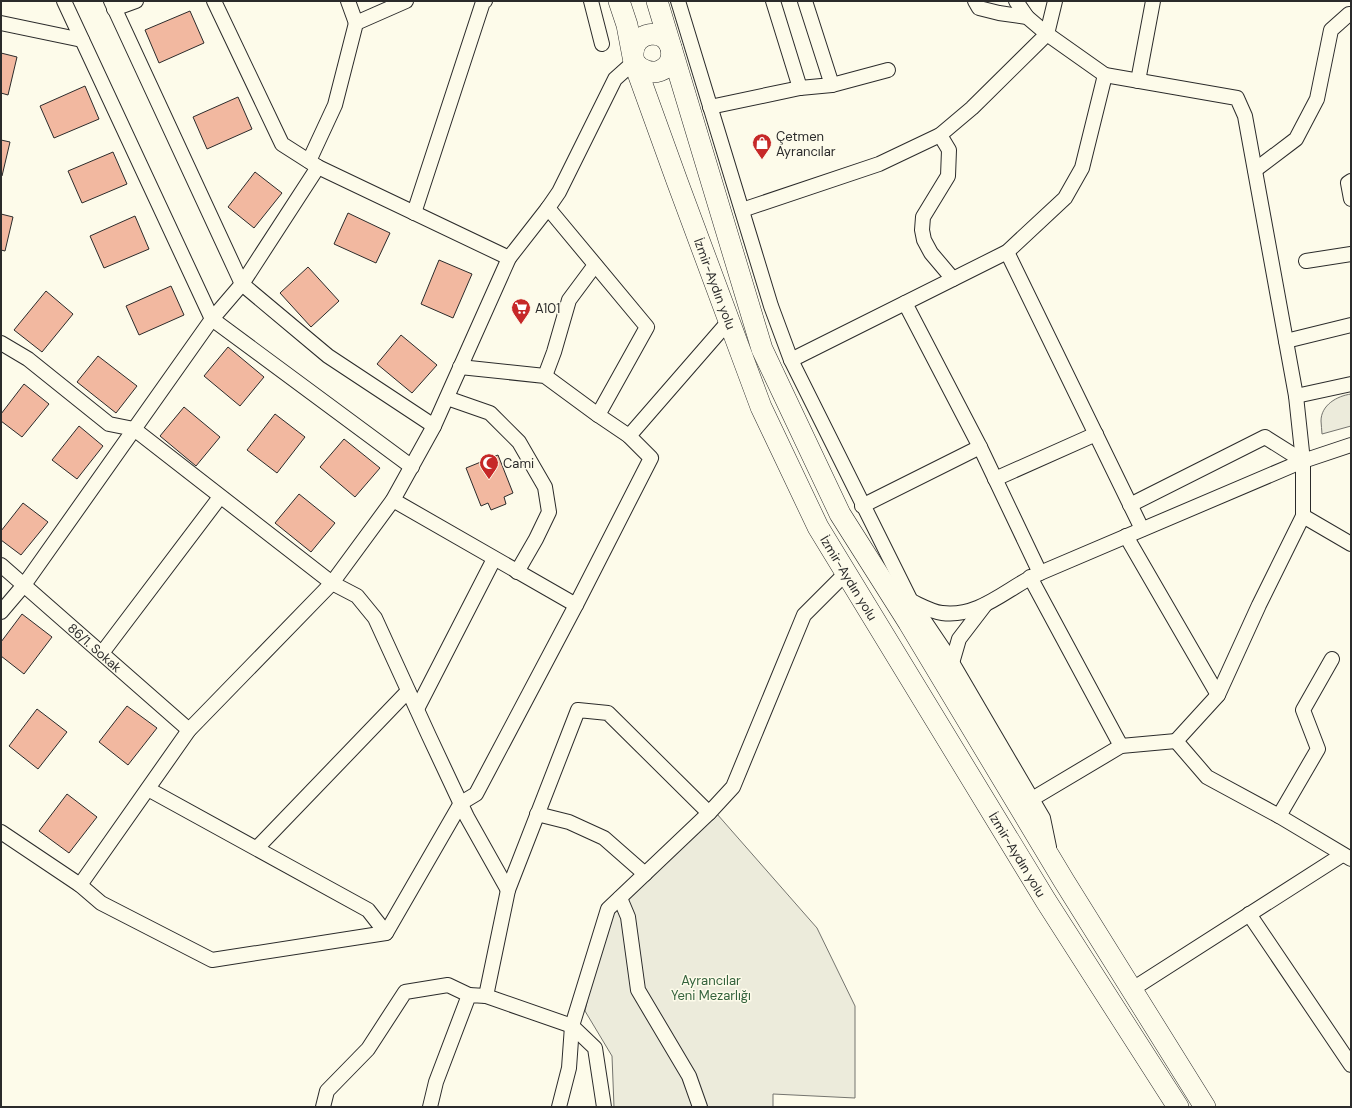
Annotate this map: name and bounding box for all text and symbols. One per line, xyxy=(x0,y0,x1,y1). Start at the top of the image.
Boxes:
place label: Çetmen Ayrancılar xyxy=(776,128,836,160)
shop icon: Çetmen Ayrancılar xyxy=(751,132,773,160)
street label: İzmir-Aydın yolu xyxy=(690,236,740,332)
supermarket icon: A101 xyxy=(510,297,532,325)
place label: A101 xyxy=(535,300,560,317)
mosque icon: Cami xyxy=(478,452,500,480)
place label: Cami xyxy=(503,455,534,472)
street label: İzmir-Aydın yolu xyxy=(817,532,881,623)
street label: 86/1. Sokak xyxy=(64,619,126,676)
street label: İzmir-Aydın yolu xyxy=(985,809,1050,900)
park label: Ayrancılar Yeni Mezarlığı xyxy=(671,972,751,1004)

